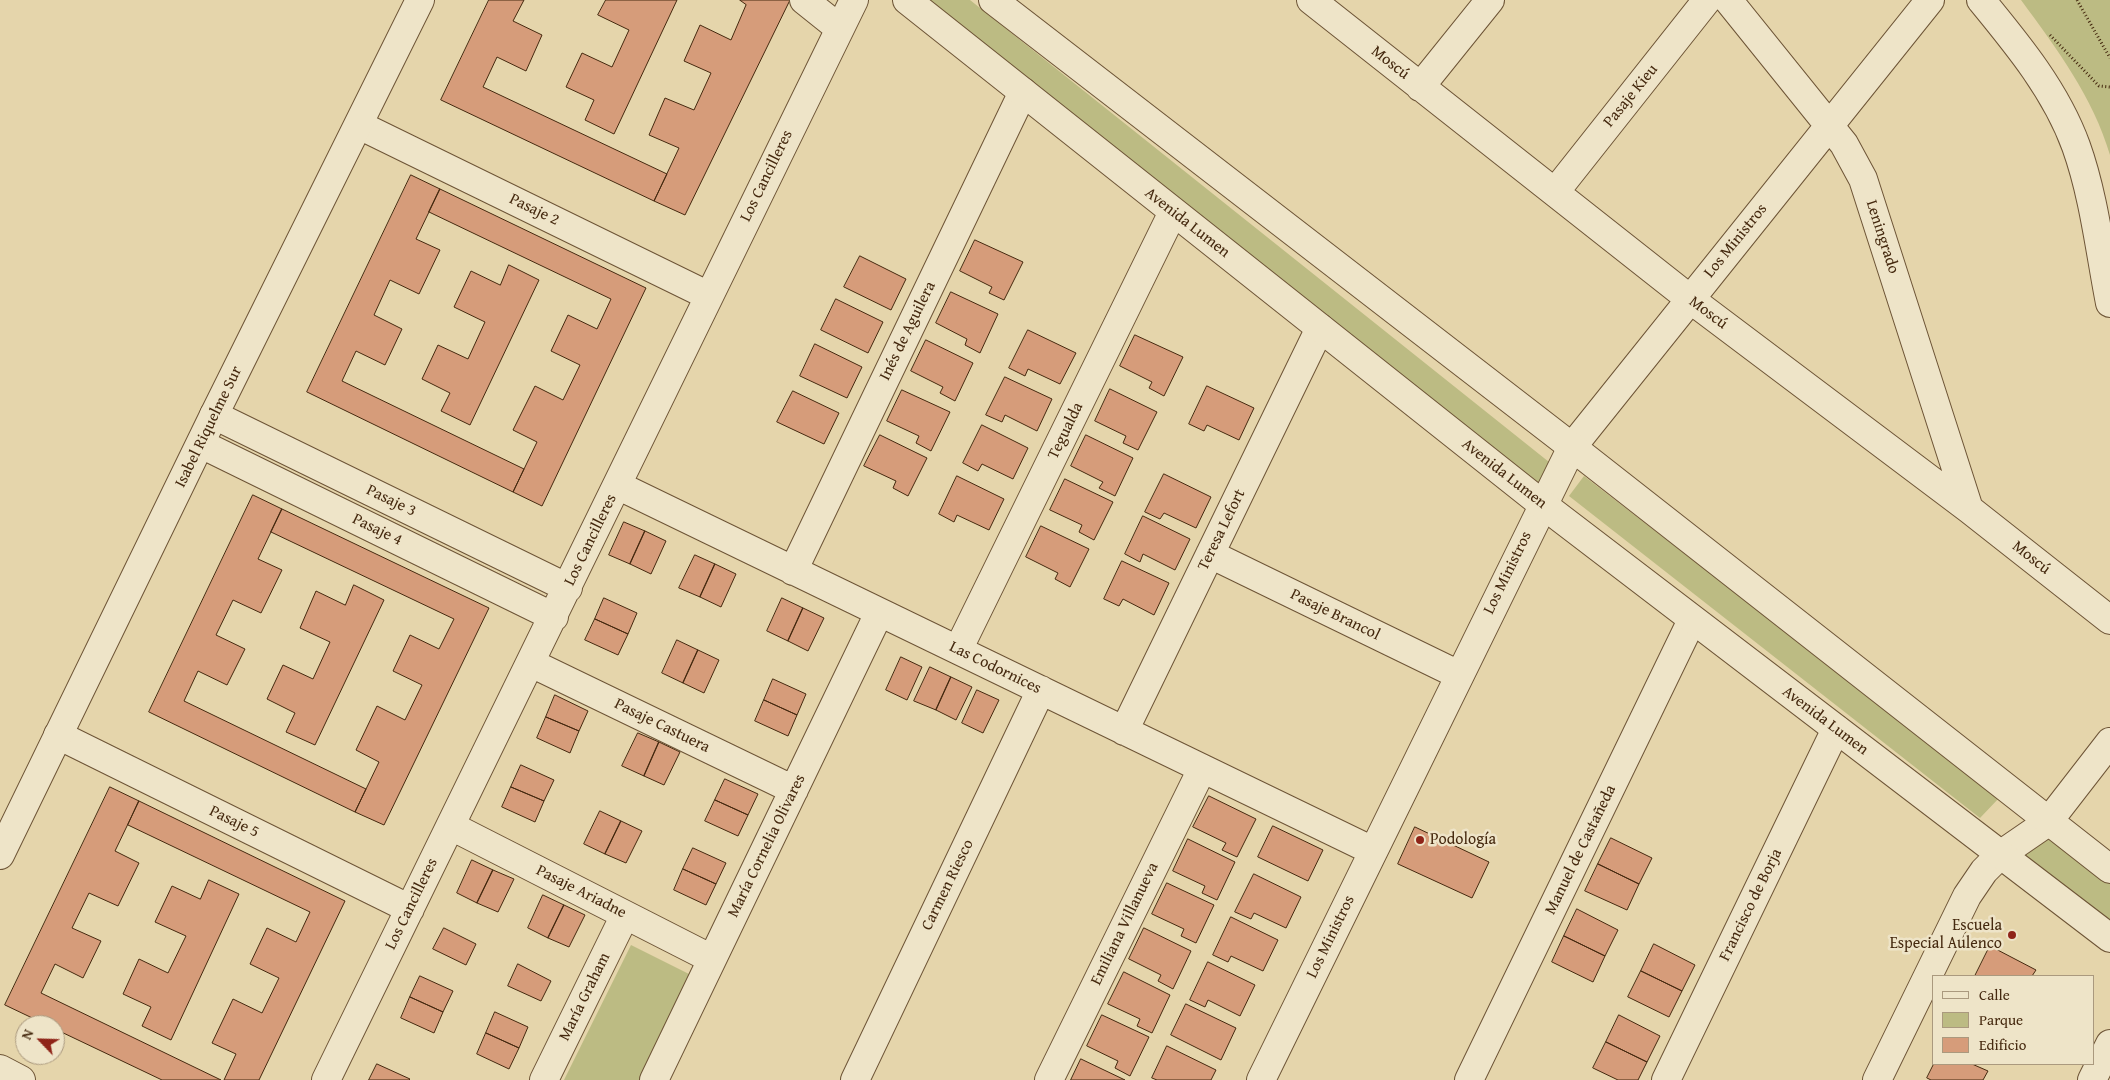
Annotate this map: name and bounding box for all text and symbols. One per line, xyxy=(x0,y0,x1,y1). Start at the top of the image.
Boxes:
street label: Moscú xyxy=(1367,42,1413,84)
street label: Pasaje Kieu xyxy=(1600,61,1662,131)
street label: Los Cancilleres xyxy=(737,127,797,225)
street label: Avenida Lumen xyxy=(1140,184,1234,262)
street label: Pasaje 2 xyxy=(506,190,562,230)
street label: Leningrado xyxy=(1861,198,1903,276)
street label: Los Ministros xyxy=(1700,200,1772,282)
street label: Inés de Aguilera xyxy=(876,278,940,384)
street label: Moscú xyxy=(1685,292,1731,334)
street label: Isabel Riquelme Sur xyxy=(171,363,247,491)
street label: Tegualda xyxy=(1044,400,1088,462)
street label: Avenida Lumen xyxy=(1457,435,1551,513)
street label: Pasaje 3 xyxy=(363,481,419,521)
street label: Teresa Lefort xyxy=(1194,486,1250,574)
street label: Los Cancilleres xyxy=(561,491,621,589)
street label: Pasaje 4 xyxy=(349,510,405,550)
street label: Los Ministros xyxy=(1480,528,1536,618)
street label: Moscú xyxy=(2008,537,2054,579)
street label: Pasaje Brancol xyxy=(1287,585,1383,645)
street label: Las Codornices xyxy=(946,637,1044,699)
street label: Avenida Lumen xyxy=(1778,682,1872,760)
street label: Pasaje Castuera xyxy=(611,695,713,757)
street label: María Cornelia Olivares xyxy=(724,771,810,921)
street label: Manuel de Castañeda xyxy=(1541,782,1621,918)
street label: Pasaje 5 xyxy=(206,802,262,842)
place label: Podología xyxy=(1430,830,1496,850)
marker: Podología xyxy=(1414,834,1426,846)
street label: Carmen Riesco xyxy=(918,836,978,934)
street label: Francisco de Borja xyxy=(1715,846,1787,964)
street label: Los Cancilleres xyxy=(382,855,442,953)
street label: Emiliana Villanueva xyxy=(1087,860,1163,988)
street label: Pasaje Ariadne xyxy=(533,861,629,923)
street label: Los Ministros xyxy=(1303,892,1359,982)
place label: Escuela Especial Aulenco xyxy=(1890,916,2002,954)
marker: Escuela Especial Aulenco xyxy=(2006,929,2018,941)
street label: María Graham xyxy=(555,950,615,1044)
legend xyxy=(1932,975,2095,1065)
text: Calle xyxy=(1979,984,2010,1005)
text: Parque xyxy=(1979,1009,2023,1030)
north arrow xyxy=(15,1015,65,1065)
text: N xyxy=(16,1026,38,1043)
text: Edificio xyxy=(1979,1034,2026,1055)

